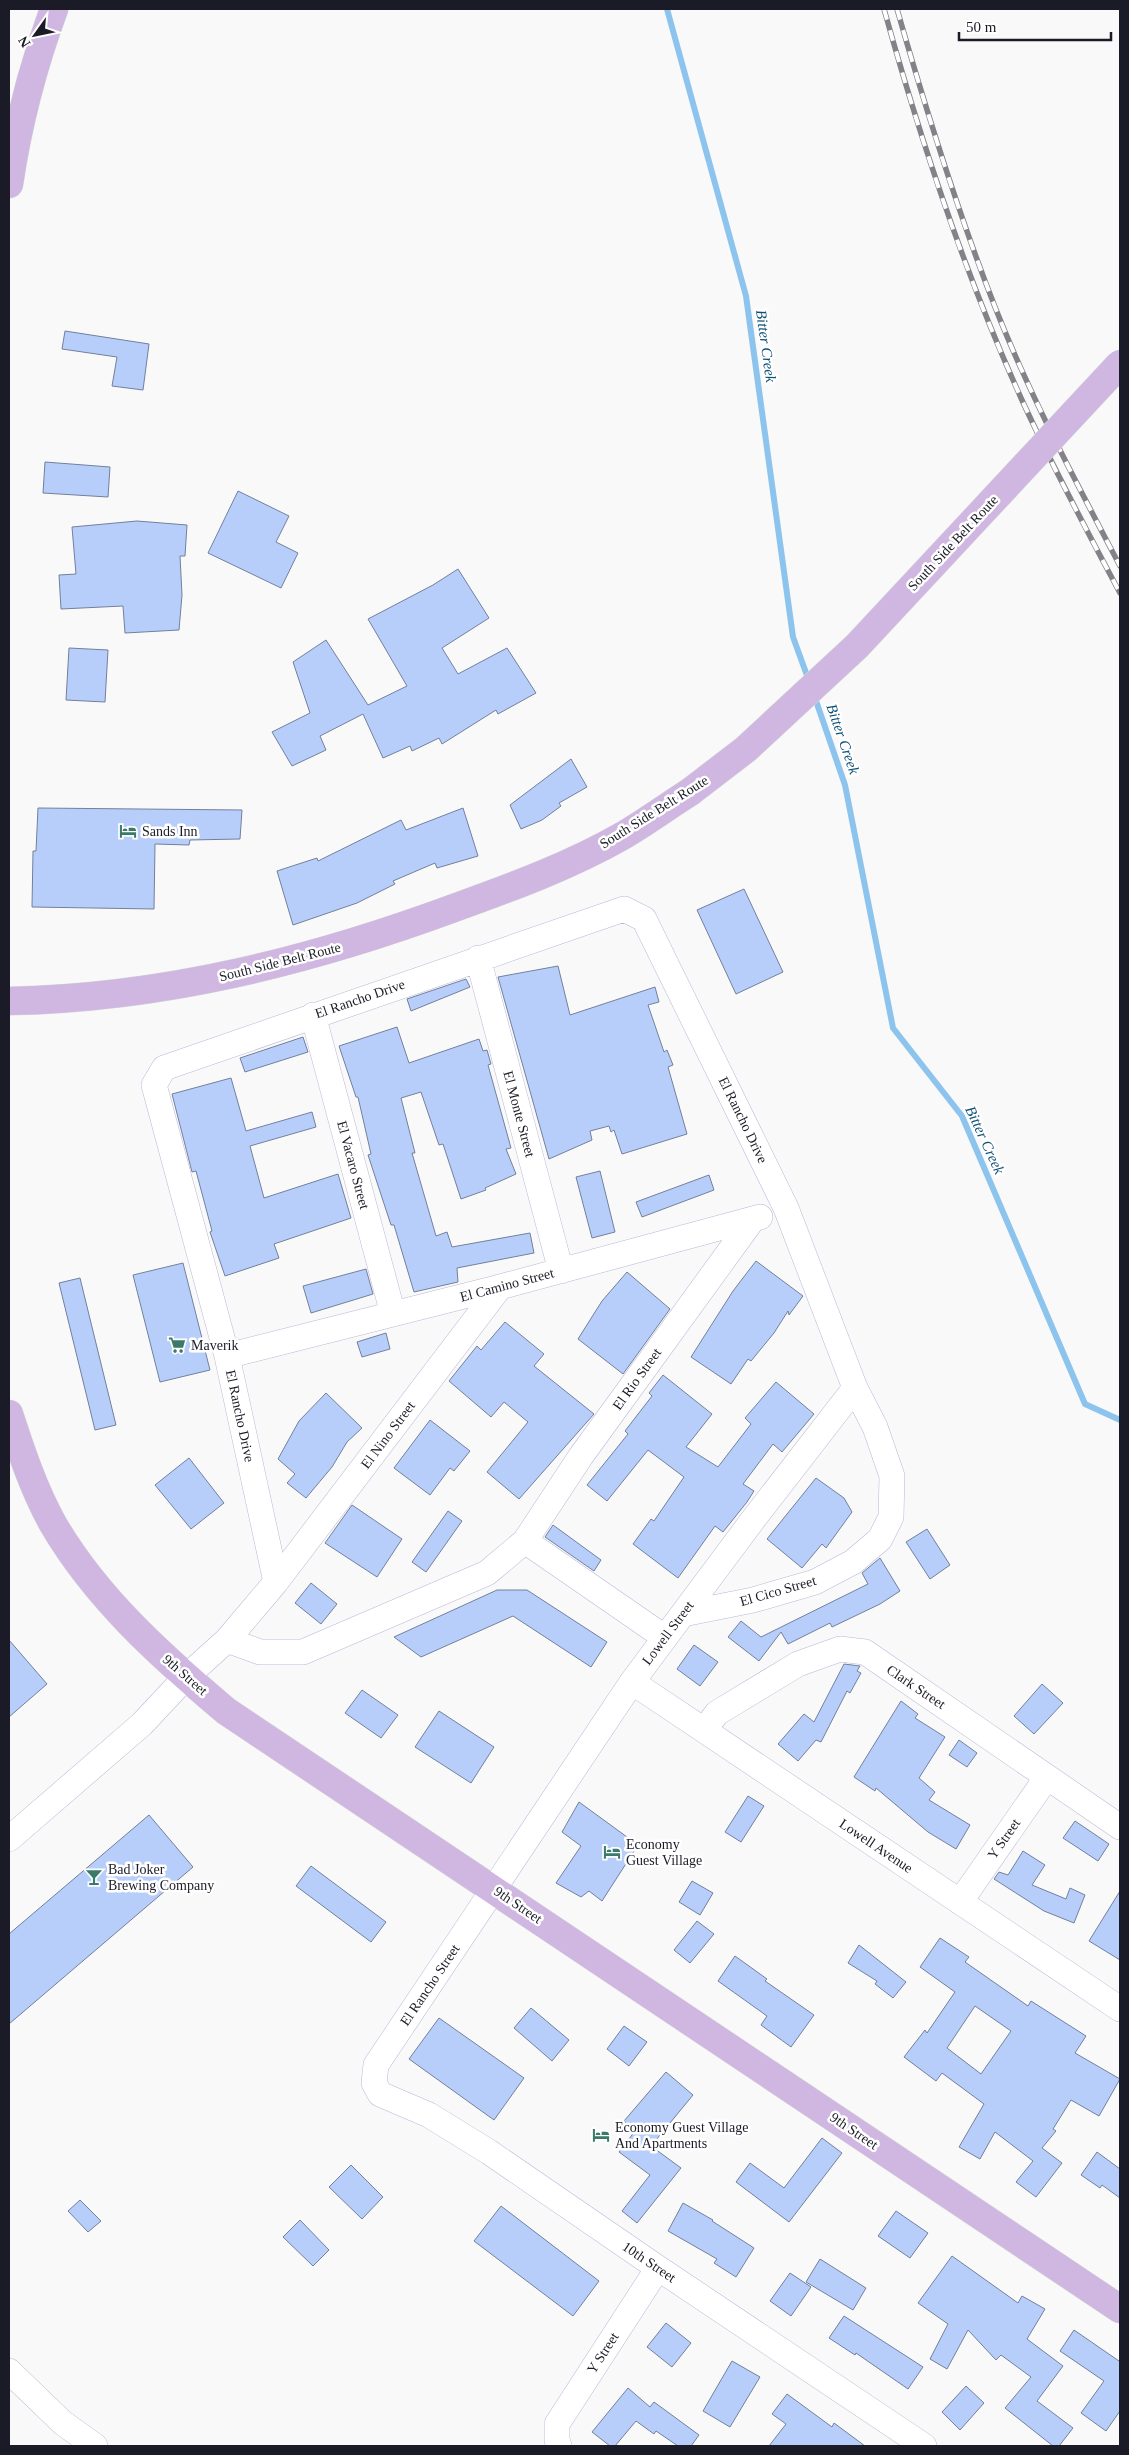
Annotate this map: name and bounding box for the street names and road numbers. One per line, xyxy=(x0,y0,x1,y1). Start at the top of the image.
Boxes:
street label: South Side Belt Route xyxy=(905,492,1001,594)
street label: South Side Belt Route xyxy=(597,773,711,851)
street label: South Side Belt Route xyxy=(218,940,342,984)
street label: El Rancho Drive xyxy=(313,977,407,1021)
street label: El Monte Street xyxy=(500,1069,538,1159)
street label: El Rancho Drive xyxy=(716,1074,770,1166)
street label: El Vacaro Street xyxy=(334,1119,372,1211)
street label: El Camino Street xyxy=(458,1265,556,1305)
street label: El Rio Street xyxy=(610,1345,664,1413)
street label: El Rancho Drive xyxy=(223,1368,257,1464)
street label: El Nino Street xyxy=(358,1398,418,1472)
street label: El Cico Street xyxy=(738,1573,818,1609)
street label: Lowell Street xyxy=(639,1598,697,1668)
street label: 9th Street xyxy=(160,1652,210,1698)
street label: Clark Street xyxy=(884,1662,948,1712)
street label: Lowell Avenue xyxy=(837,1816,915,1876)
street label: Y Street xyxy=(985,1816,1023,1862)
street label: 9th Street xyxy=(491,1884,545,1926)
street label: El Rancho Street xyxy=(397,1941,463,2029)
street label: 9th Street xyxy=(827,2110,881,2152)
street label: 10th Street xyxy=(620,2239,679,2285)
street label: Y Street xyxy=(584,2330,622,2376)

